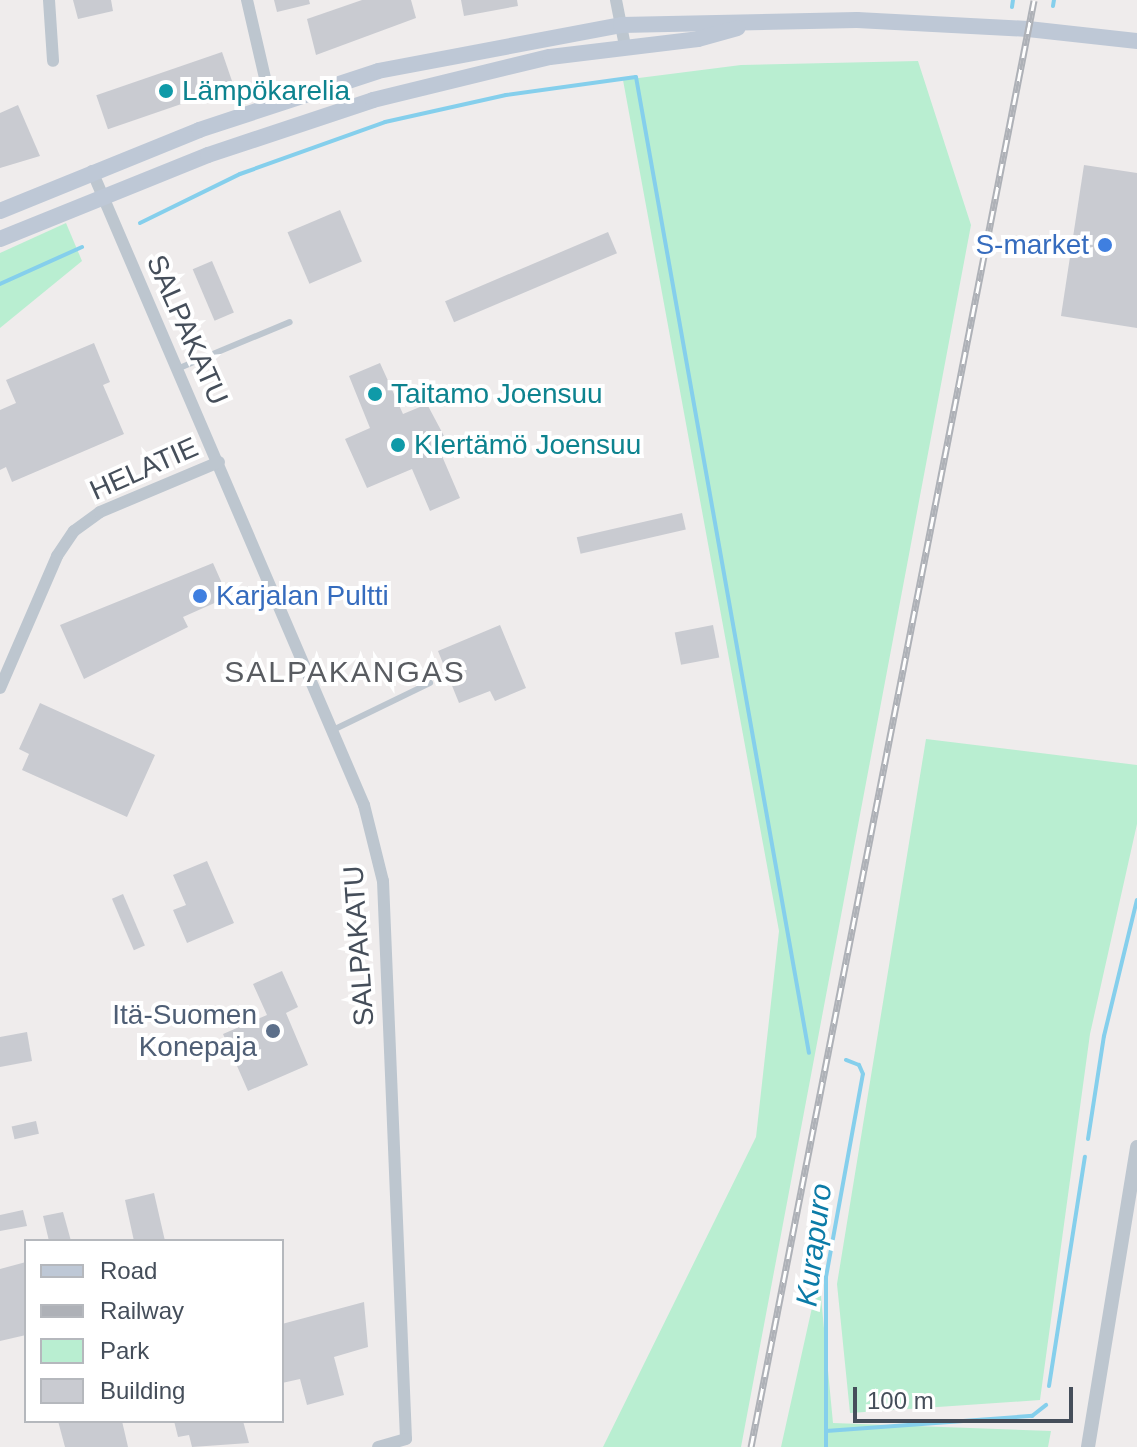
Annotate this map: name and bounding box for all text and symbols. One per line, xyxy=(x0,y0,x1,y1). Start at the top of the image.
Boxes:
place label: Lämpökarelia xyxy=(182,74,350,108)
marker: Lämpökarelia xyxy=(157,82,175,100)
place label: S-market xyxy=(975,228,1089,262)
marker: S-market xyxy=(1096,236,1114,254)
street label: SALPAKATU xyxy=(139,250,235,410)
place label: Taitamo Joensuu xyxy=(391,377,603,411)
marker: Taitamo Joensuu xyxy=(366,385,384,403)
place label: KIertämö Joensuu xyxy=(414,428,641,462)
street label: HELATIE xyxy=(85,430,203,508)
marker: KIertämö Joensuu xyxy=(389,436,407,454)
place label: Karjalan Pultti xyxy=(216,579,389,613)
marker: Karjalan Pultti xyxy=(191,587,209,605)
district label: SALPAKANGAS xyxy=(224,654,466,690)
street label: SALPAKATU xyxy=(337,865,381,1027)
place label: Itä-Suomen Konepaja xyxy=(112,998,257,1064)
marker: Itä-Suomen Konepaja xyxy=(264,1022,282,1040)
water label: Kurapuro xyxy=(789,1182,839,1308)
legend xyxy=(24,1239,284,1423)
text: Road xyxy=(100,1257,157,1284)
text: Railway xyxy=(100,1297,184,1324)
text: Park xyxy=(100,1337,149,1364)
scale bar xyxy=(857,1371,1077,1421)
text: Building xyxy=(100,1377,185,1404)
text: 100 m xyxy=(867,1387,934,1414)

